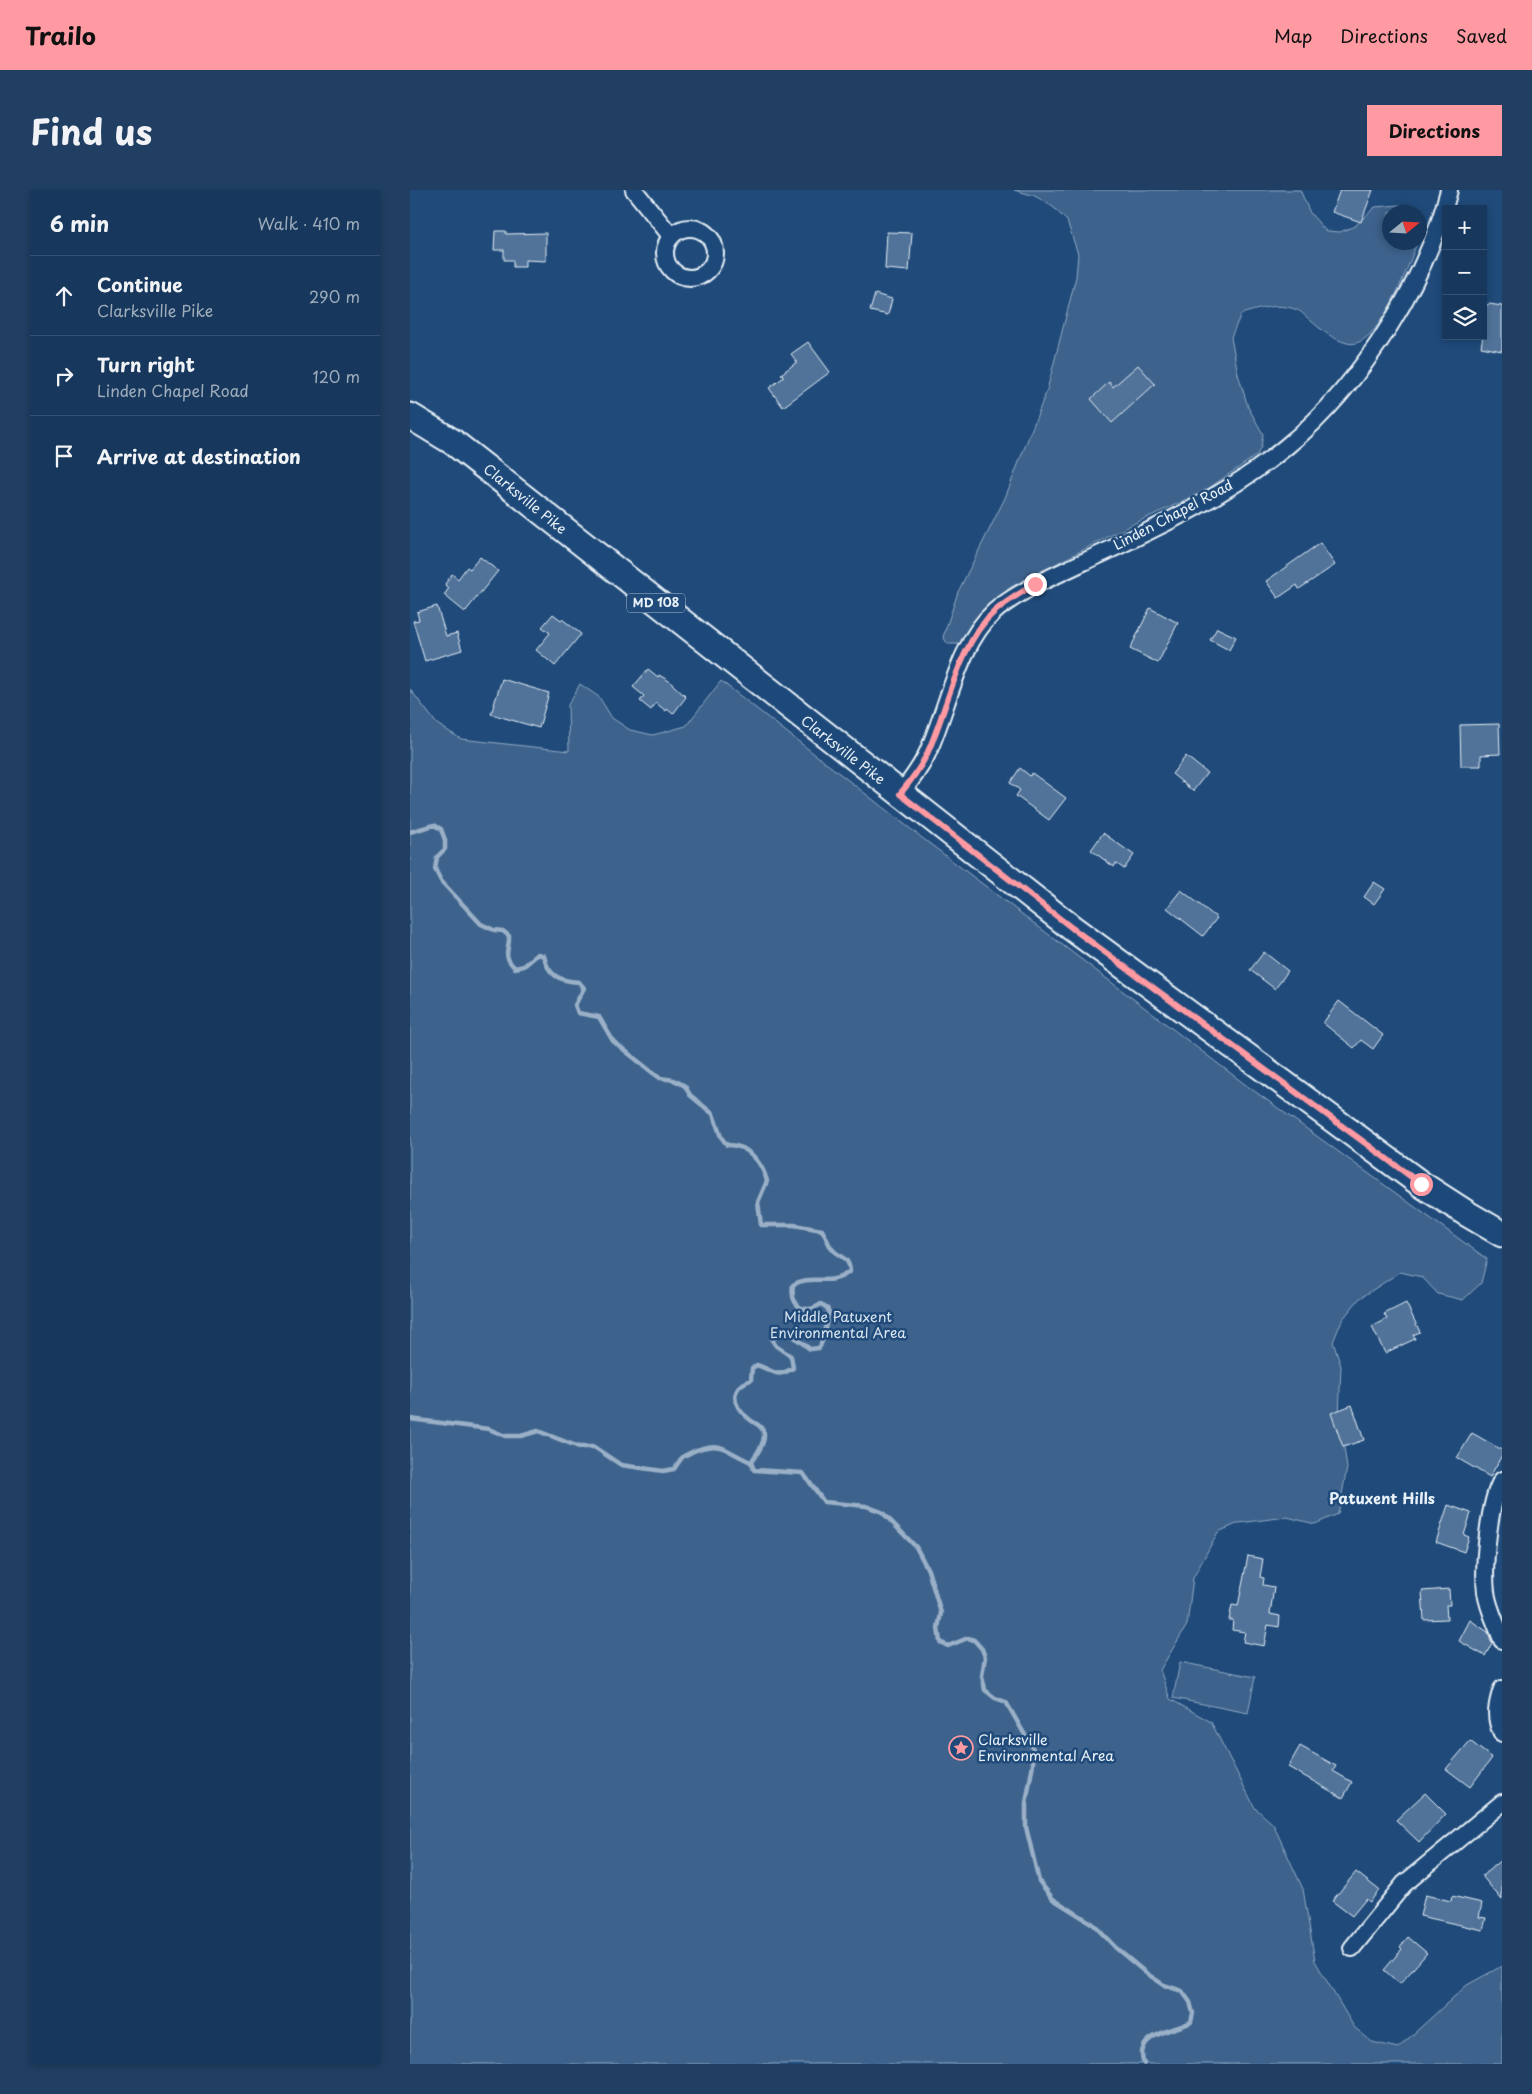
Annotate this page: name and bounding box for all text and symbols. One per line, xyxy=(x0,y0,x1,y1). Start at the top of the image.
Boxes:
text: Trailo xyxy=(25,17,96,53)
text: Map xyxy=(1274,22,1312,49)
text: Directions xyxy=(1340,22,1428,49)
text: Saved xyxy=(1456,22,1507,49)
text: Find us xyxy=(30,104,152,157)
button: Directions xyxy=(1367,105,1502,156)
north arrow xyxy=(1382,205,1427,250)
map controls xyxy=(1442,205,1487,340)
button: + xyxy=(1442,205,1487,250)
text: 6 min xyxy=(50,207,109,239)
text: Walk · 410 m xyxy=(258,211,360,235)
button: − xyxy=(1442,250,1487,295)
text: Continue xyxy=(97,270,183,298)
icon: ahead xyxy=(50,282,78,310)
text: 290 m xyxy=(309,284,360,308)
button: layers xyxy=(1442,295,1487,340)
text: Clarksville Pike xyxy=(97,298,213,322)
text: Turn right xyxy=(97,350,195,378)
icon: right xyxy=(50,362,78,390)
text: 120 m xyxy=(313,364,360,388)
text: Linden Chapel Road xyxy=(97,378,249,402)
icon: arrive xyxy=(50,442,78,470)
text: Arrive at destination xyxy=(97,442,301,470)
street label: Clarksville Pike xyxy=(479,458,571,539)
street label: Linden Chapel Road xyxy=(1109,474,1236,555)
route end xyxy=(1024,573,1047,596)
road number: MD 108 xyxy=(627,593,685,612)
street label: Clarksville Pike xyxy=(797,710,890,789)
route start xyxy=(1410,1173,1433,1196)
park label: Middle Patuxent Environmental Area xyxy=(770,1306,906,1343)
district label: Patuxent Hills xyxy=(1329,1486,1435,1509)
place label: Clarksville Environmental Area xyxy=(978,1729,1114,1766)
place icon: Clarksville Environmental Area xyxy=(948,1735,974,1761)

